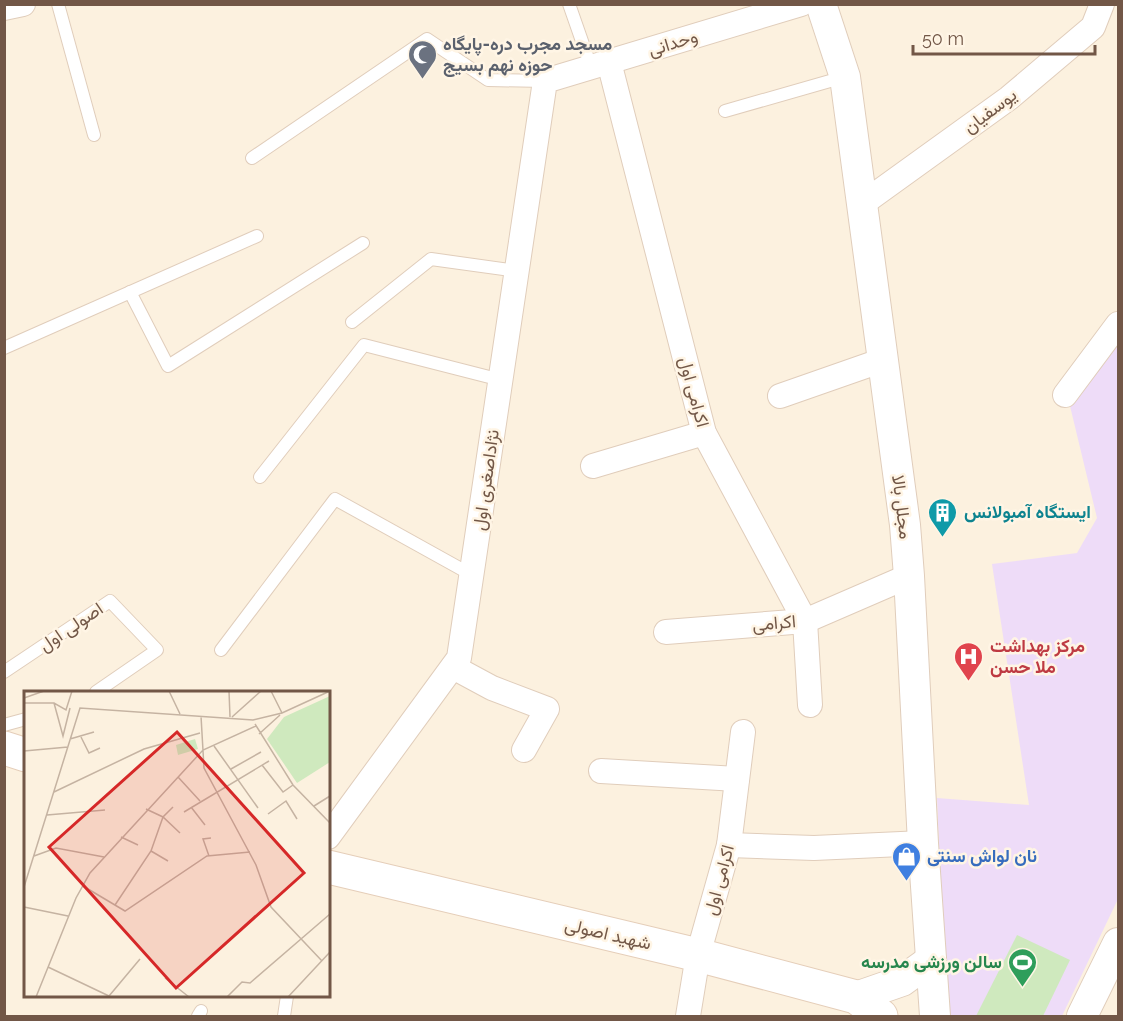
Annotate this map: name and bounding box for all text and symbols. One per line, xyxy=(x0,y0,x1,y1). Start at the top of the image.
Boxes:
scale bar xyxy=(913,18,1094,56)
street label: وحدانی xyxy=(646,25,700,61)
text: 50 m xyxy=(922,28,964,49)
place label: مسجد مجرب دره-پایگاه حوزه نهم بسیج xyxy=(443,33,612,77)
mosque icon: مسجد مجرب دره-پایگاه حوزه نهم بسیج xyxy=(406,38,438,80)
street label: یوسفیان xyxy=(959,84,1021,138)
street label: اکرامی اول xyxy=(674,354,714,430)
street label: نژاداصغری اول xyxy=(468,428,504,532)
street label: مجلل بالا xyxy=(887,474,917,540)
building icon: ایستگاه آمبولانس xyxy=(927,496,959,538)
place label: ایستگاه آمبولانس xyxy=(964,501,1091,523)
street label: اصولی اول xyxy=(35,598,107,656)
street label: اکرامی xyxy=(751,610,797,636)
place label: مرکز بهداشت ملا حسن xyxy=(990,635,1085,678)
hospital icon: مرکز بهداشت ملا حسن xyxy=(953,640,985,682)
inset map xyxy=(24,691,330,997)
shop icon: نان لواش سنتی xyxy=(890,840,922,882)
street label: اکرامی اول xyxy=(699,842,739,918)
place label: نان لواش سنتی xyxy=(927,845,1037,867)
street label: شهید اصولی xyxy=(563,913,653,955)
sports icon: سالن ورزشی مدرسه xyxy=(1007,946,1039,988)
place label: سالن ورزشی مدرسه xyxy=(861,951,1002,973)

